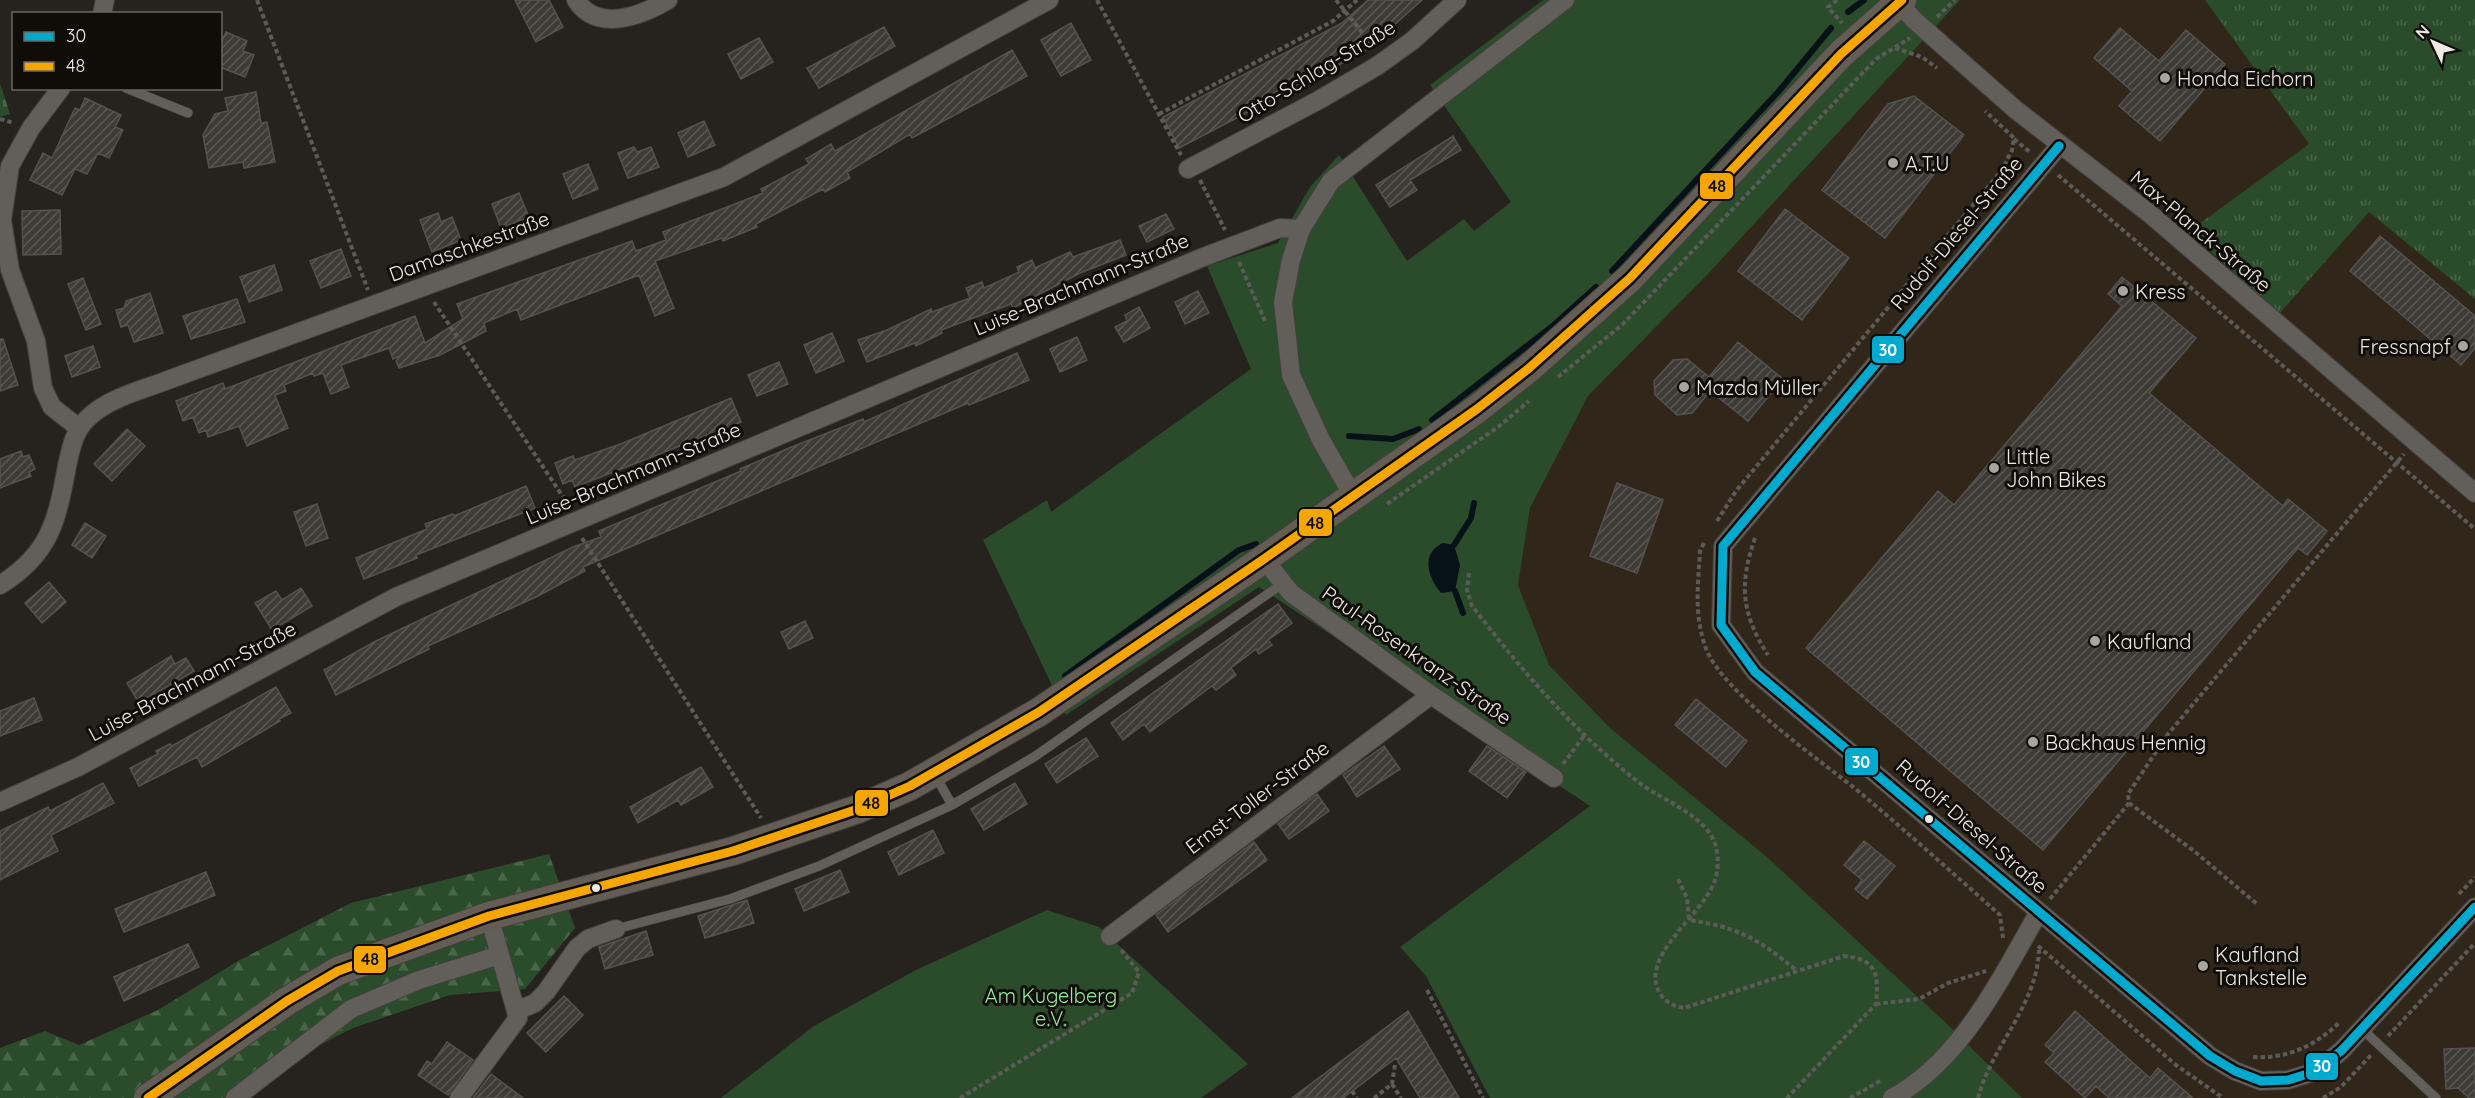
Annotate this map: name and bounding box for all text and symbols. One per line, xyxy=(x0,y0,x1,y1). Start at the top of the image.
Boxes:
legend xyxy=(12,12,222,90)
north arrow xyxy=(2403,12,2463,72)
street label: Otto-Schlag-Straße xyxy=(1233,14,1399,128)
text: N xyxy=(2411,20,2433,43)
text: 30 xyxy=(66,24,86,47)
text: 48 xyxy=(66,54,85,77)
place label: Honda Eichorn xyxy=(2177,66,2313,91)
marker: Honda Eichorn xyxy=(2158,71,2172,85)
street label: Rudolf-Diesel-Straße xyxy=(1885,151,2027,315)
place label: A.T.U xyxy=(1905,151,1950,176)
marker: A.T.U xyxy=(1886,156,1900,170)
street label: Max-Planck-Straße xyxy=(2125,165,2277,297)
line badge: 48 xyxy=(1699,172,1734,200)
text: 48 xyxy=(1708,176,1726,196)
street label: Damaschkestraße xyxy=(385,205,553,287)
street label: Luise-Brachmann-Straße xyxy=(970,227,1192,341)
place label: Kress xyxy=(2135,279,2186,304)
marker: Kress xyxy=(2116,284,2130,298)
place label: Fressnapf xyxy=(2360,334,2451,359)
line badge: 30 xyxy=(1871,335,1905,364)
marker: Fressnapf xyxy=(2456,339,2470,353)
text: 30 xyxy=(1879,340,1897,360)
place label: Mazda Müller xyxy=(1696,375,1820,400)
marker: Mazda Müller xyxy=(1677,380,1691,394)
street label: Luise-Brachmann-Straße xyxy=(522,416,744,530)
place label: Little John Bikes xyxy=(2006,444,2106,492)
marker: Little John Bikes xyxy=(1987,461,2001,475)
line badge: 48 xyxy=(1298,508,1333,537)
text: 48 xyxy=(1306,513,1324,533)
street label: Paul-Rosenkranz-Straße xyxy=(1318,580,1516,730)
street label: Luise-Brachmann-Straße xyxy=(84,616,300,746)
place label: Kaufland xyxy=(2107,629,2191,654)
marker: Kaufland xyxy=(2088,634,2102,648)
place label: Backhaus Hennig xyxy=(2045,730,2206,755)
street label: Ernst-Toller-Straße xyxy=(1180,735,1334,859)
marker: Backhaus Hennig xyxy=(2026,735,2040,749)
line badge: 30 xyxy=(1844,747,1879,776)
text: 30 xyxy=(1852,752,1870,772)
street label: Rudolf-Diesel-Straße xyxy=(1891,753,2053,899)
line badge: 48 xyxy=(854,789,889,817)
text: 48 xyxy=(862,793,880,813)
unlabelled marker xyxy=(1923,813,1935,825)
unlabelled marker xyxy=(590,882,602,894)
place label: Kaufland Tankstelle xyxy=(2215,942,2307,990)
line badge: 48 xyxy=(353,945,387,974)
text: 48 xyxy=(361,949,379,969)
marker: Kaufland Tankstelle xyxy=(2196,959,2210,973)
park label: Am Kugelberg e.V. xyxy=(985,983,1117,1031)
line badge: 30 xyxy=(2305,1052,2339,1081)
text: 30 xyxy=(2313,1056,2331,1076)

